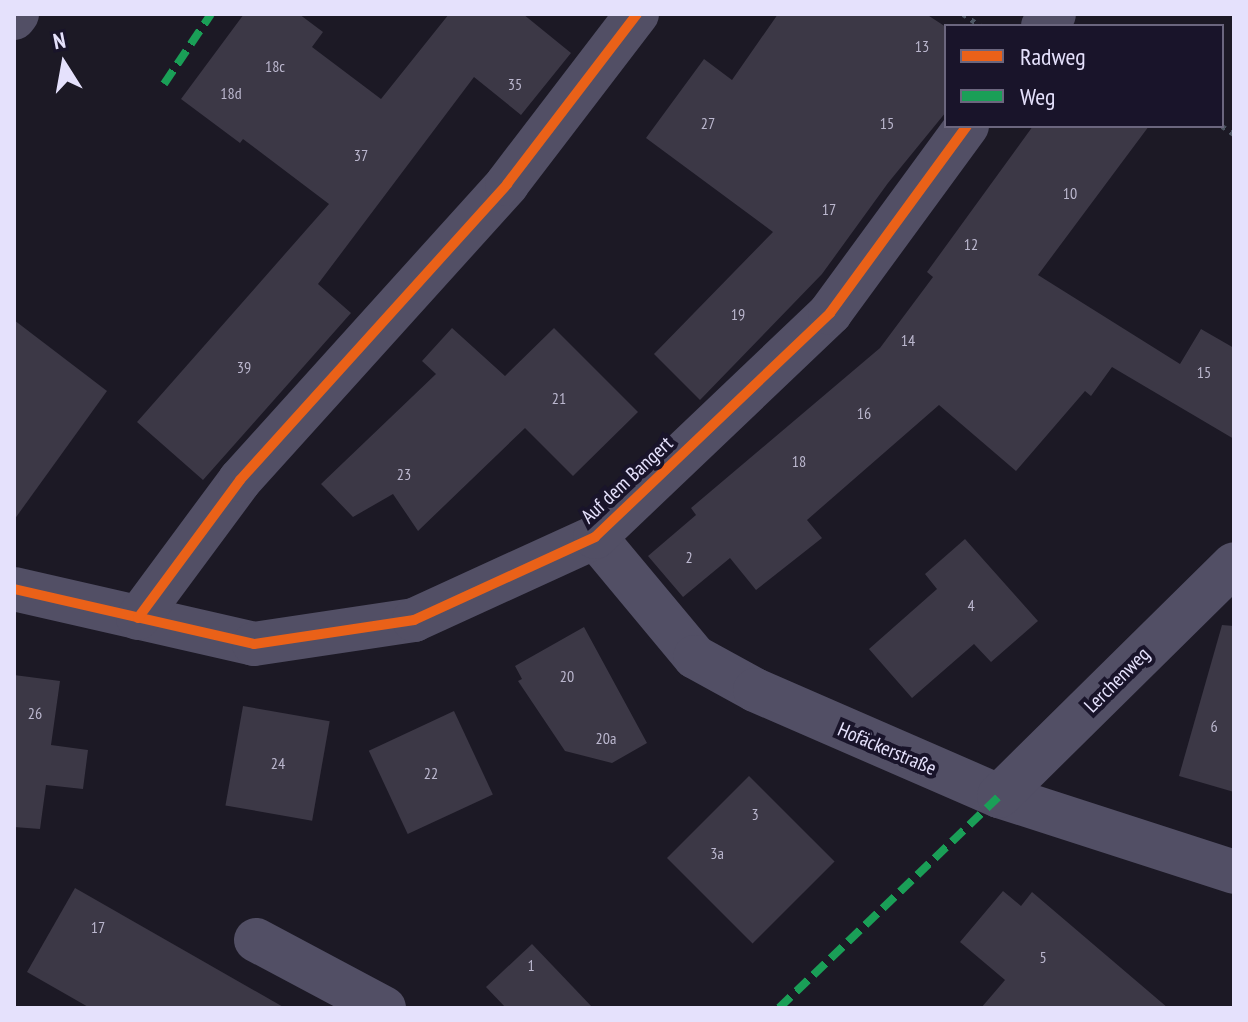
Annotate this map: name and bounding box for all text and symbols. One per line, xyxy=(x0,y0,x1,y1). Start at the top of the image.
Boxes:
north arrow xyxy=(24,24,104,104)
legend xyxy=(944,24,1224,128)
text: N xyxy=(51,26,68,55)
house number: 13 xyxy=(915,36,929,56)
text: Radweg xyxy=(1020,41,1086,72)
house number: 18c xyxy=(265,56,285,76)
house number: 35 xyxy=(508,74,522,94)
text: Weg xyxy=(1020,81,1055,112)
house number: 18d xyxy=(220,83,242,103)
house number: 27 xyxy=(701,113,715,133)
house number: 15 xyxy=(880,113,894,133)
house number: 37 xyxy=(354,145,368,165)
house number: 10 xyxy=(1063,183,1077,203)
house number: 17 xyxy=(822,199,836,219)
house number: 12 xyxy=(964,234,978,254)
house number: 19 xyxy=(731,304,745,324)
house number: 14 xyxy=(901,330,915,350)
house number: 39 xyxy=(237,357,251,377)
house number: 15 xyxy=(1197,362,1211,382)
house number: 21 xyxy=(552,388,566,408)
house number: 16 xyxy=(857,403,871,423)
street label: Auf dem Bangert xyxy=(576,432,678,528)
house number: 18 xyxy=(792,451,806,471)
house number: 23 xyxy=(397,464,411,484)
house number: 2 xyxy=(685,547,693,567)
house number: 4 xyxy=(967,595,975,615)
street label: Lerchenweg xyxy=(1079,642,1155,718)
house number: 20 xyxy=(560,666,574,686)
house number: 26 xyxy=(28,703,42,723)
house number: 6 xyxy=(1210,716,1218,736)
street label: Hofäckerstraße xyxy=(834,718,940,780)
house number: 20a xyxy=(596,728,616,748)
house number: 24 xyxy=(271,753,285,773)
house number: 22 xyxy=(424,763,438,783)
house number: 3 xyxy=(751,804,759,824)
house number: 3a xyxy=(710,843,724,863)
house number: 17 xyxy=(91,917,105,937)
house number: 5 xyxy=(1039,947,1047,967)
house number: 1 xyxy=(527,955,535,975)

